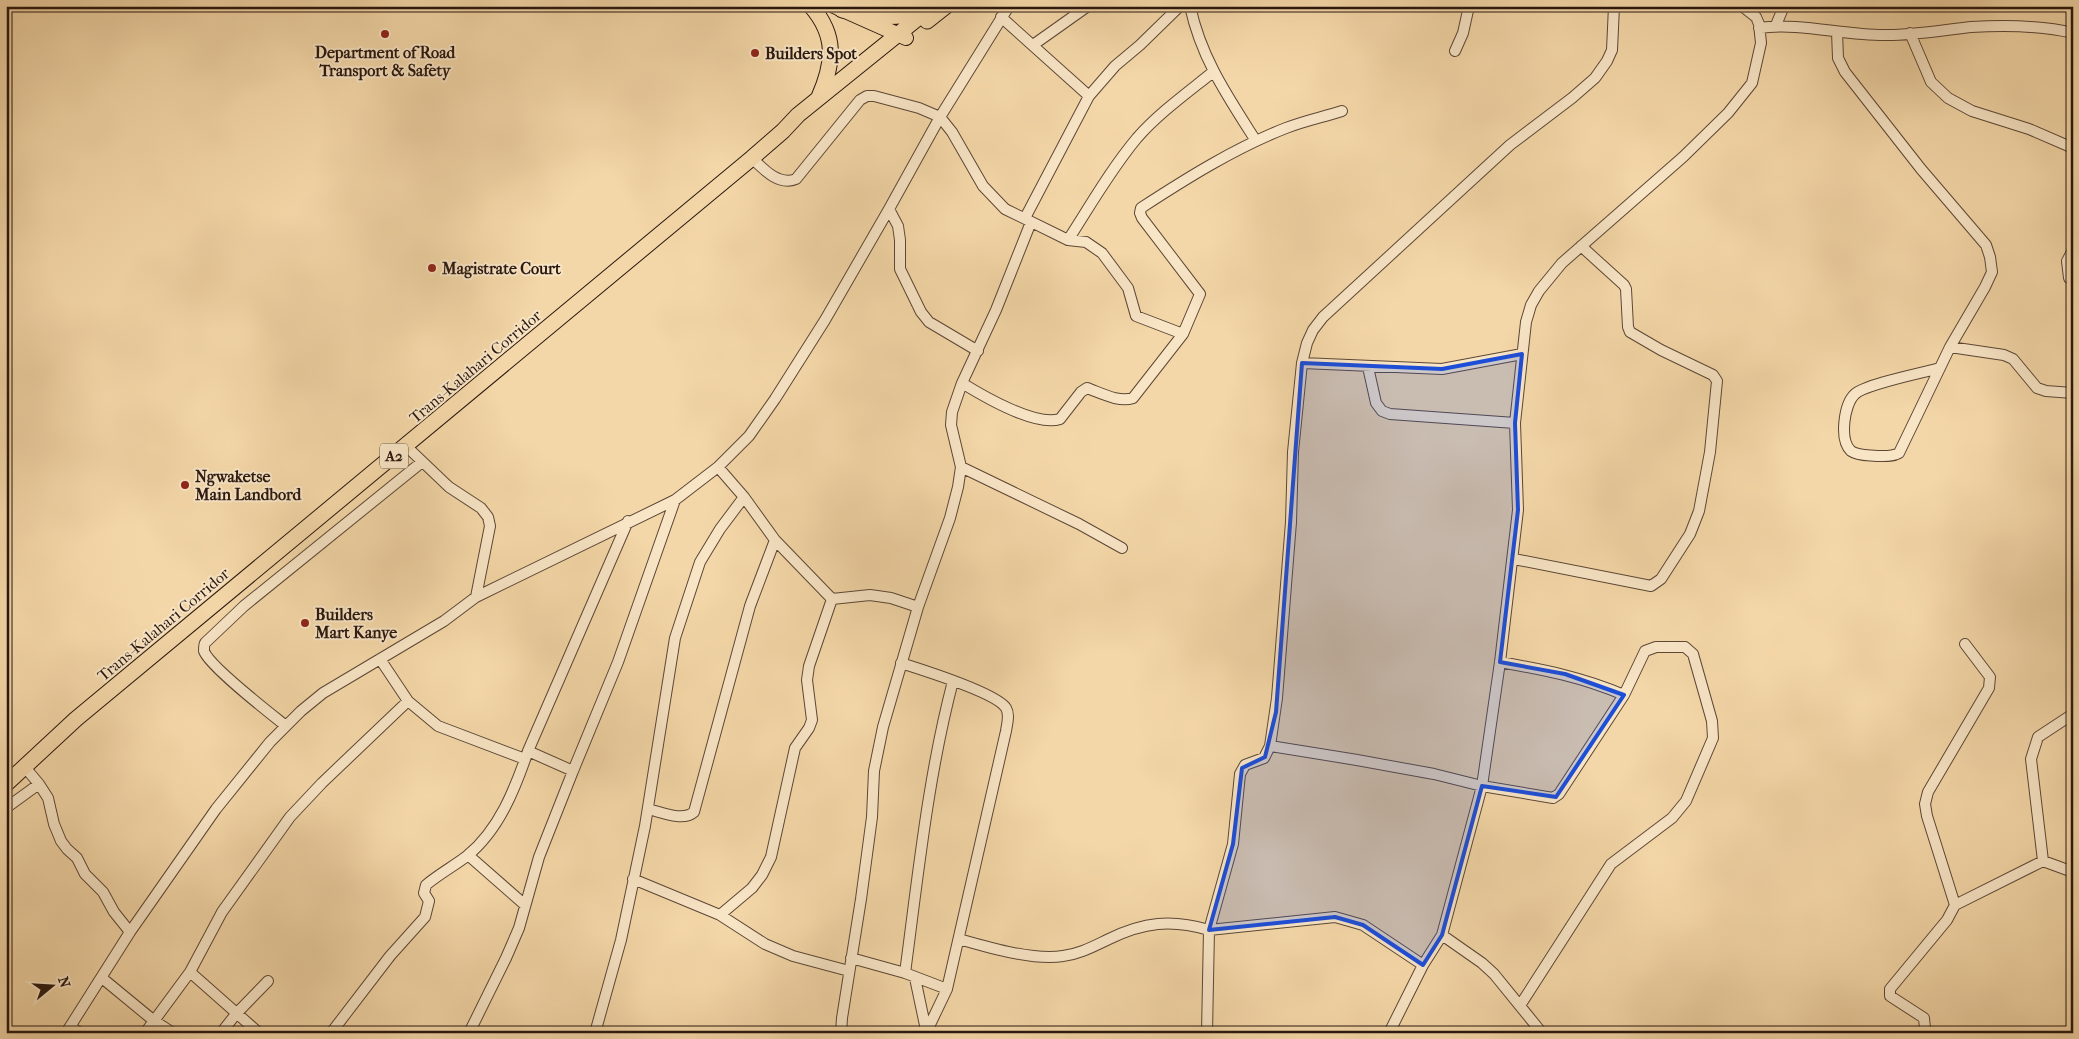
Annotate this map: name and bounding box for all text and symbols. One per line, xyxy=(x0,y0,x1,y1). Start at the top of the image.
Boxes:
marker: Department of Road Transport & Safety xyxy=(379,28,391,40)
place label: Department of Road Transport & Safety xyxy=(315,43,457,81)
place label: Builders Spot xyxy=(765,44,857,64)
marker: Builders Spot xyxy=(749,47,761,59)
place label: Magistrate Court xyxy=(441,259,561,279)
marker: Magistrate Court xyxy=(426,262,438,274)
street label: Trans-Kalahari Corridor xyxy=(406,306,545,427)
road number: A2 xyxy=(380,444,408,468)
place label: Ngwaketse Main Landbord xyxy=(194,467,302,504)
marker: Ngwaketse Main Landbord xyxy=(179,479,191,491)
street label: Trans-Kalahari Corridor xyxy=(94,564,233,685)
place label: Builders Mart Kanye xyxy=(314,605,397,643)
marker: Builders Mart Kanye xyxy=(299,617,311,629)
north arrow xyxy=(28,962,78,1012)
text: N xyxy=(54,974,74,990)

